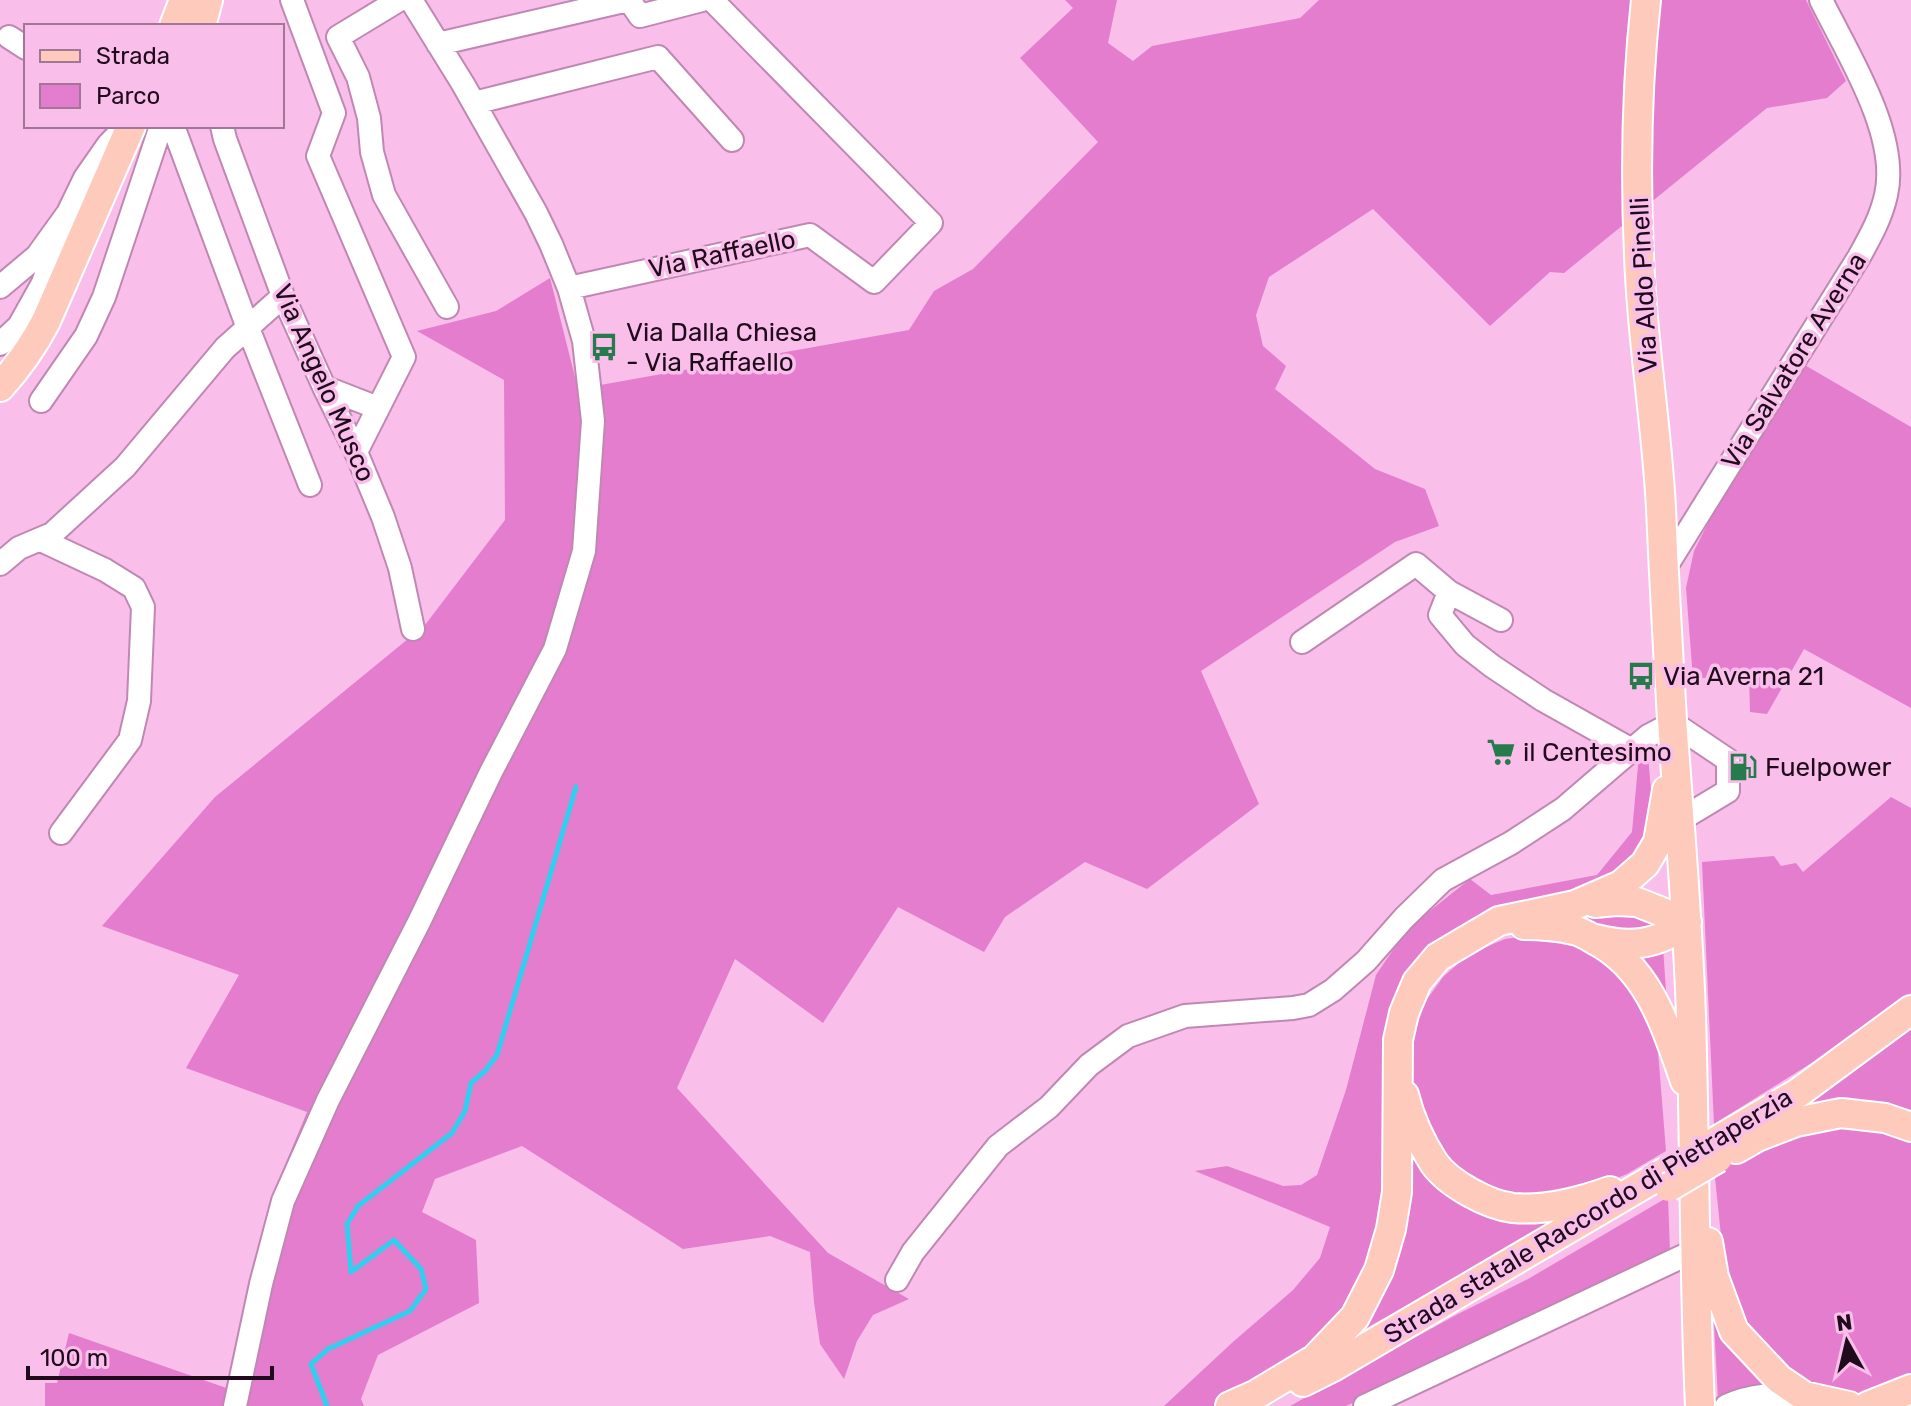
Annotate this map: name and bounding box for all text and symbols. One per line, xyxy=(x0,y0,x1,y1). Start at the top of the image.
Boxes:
legend xyxy=(24,24,284,128)
text: Strada xyxy=(96,42,170,70)
text: Parco xyxy=(96,82,160,110)
street label: Via Aldo Pinelli xyxy=(1624,196,1664,374)
street label: Via Raffaello xyxy=(646,223,798,285)
street label: Via Salvatore Averna xyxy=(1715,247,1873,475)
street label: Via Angelo Musco xyxy=(267,279,381,487)
place label: Via Dalla Chiesa - Via Raffaello xyxy=(626,317,817,378)
bus stop icon: Via Dalla Chiesa - Via Raffaello xyxy=(589,332,619,362)
bus stop icon: Via Averna 21 xyxy=(1626,661,1656,691)
place label: Via Averna 21 xyxy=(1663,661,1824,692)
supermarket icon: il Centesimo xyxy=(1486,737,1516,767)
place label: il Centesimo xyxy=(1523,737,1672,768)
fuel station icon: Fuelpower xyxy=(1728,752,1758,782)
place label: Fuelpower xyxy=(1765,752,1892,783)
street label: Strada statale Raccordo di Pietraperzia xyxy=(1378,1081,1798,1351)
north arrow xyxy=(1807,1302,1887,1382)
text: N xyxy=(1835,1308,1854,1337)
scale bar xyxy=(28,1330,272,1380)
text: 100 m xyxy=(40,1344,108,1372)

